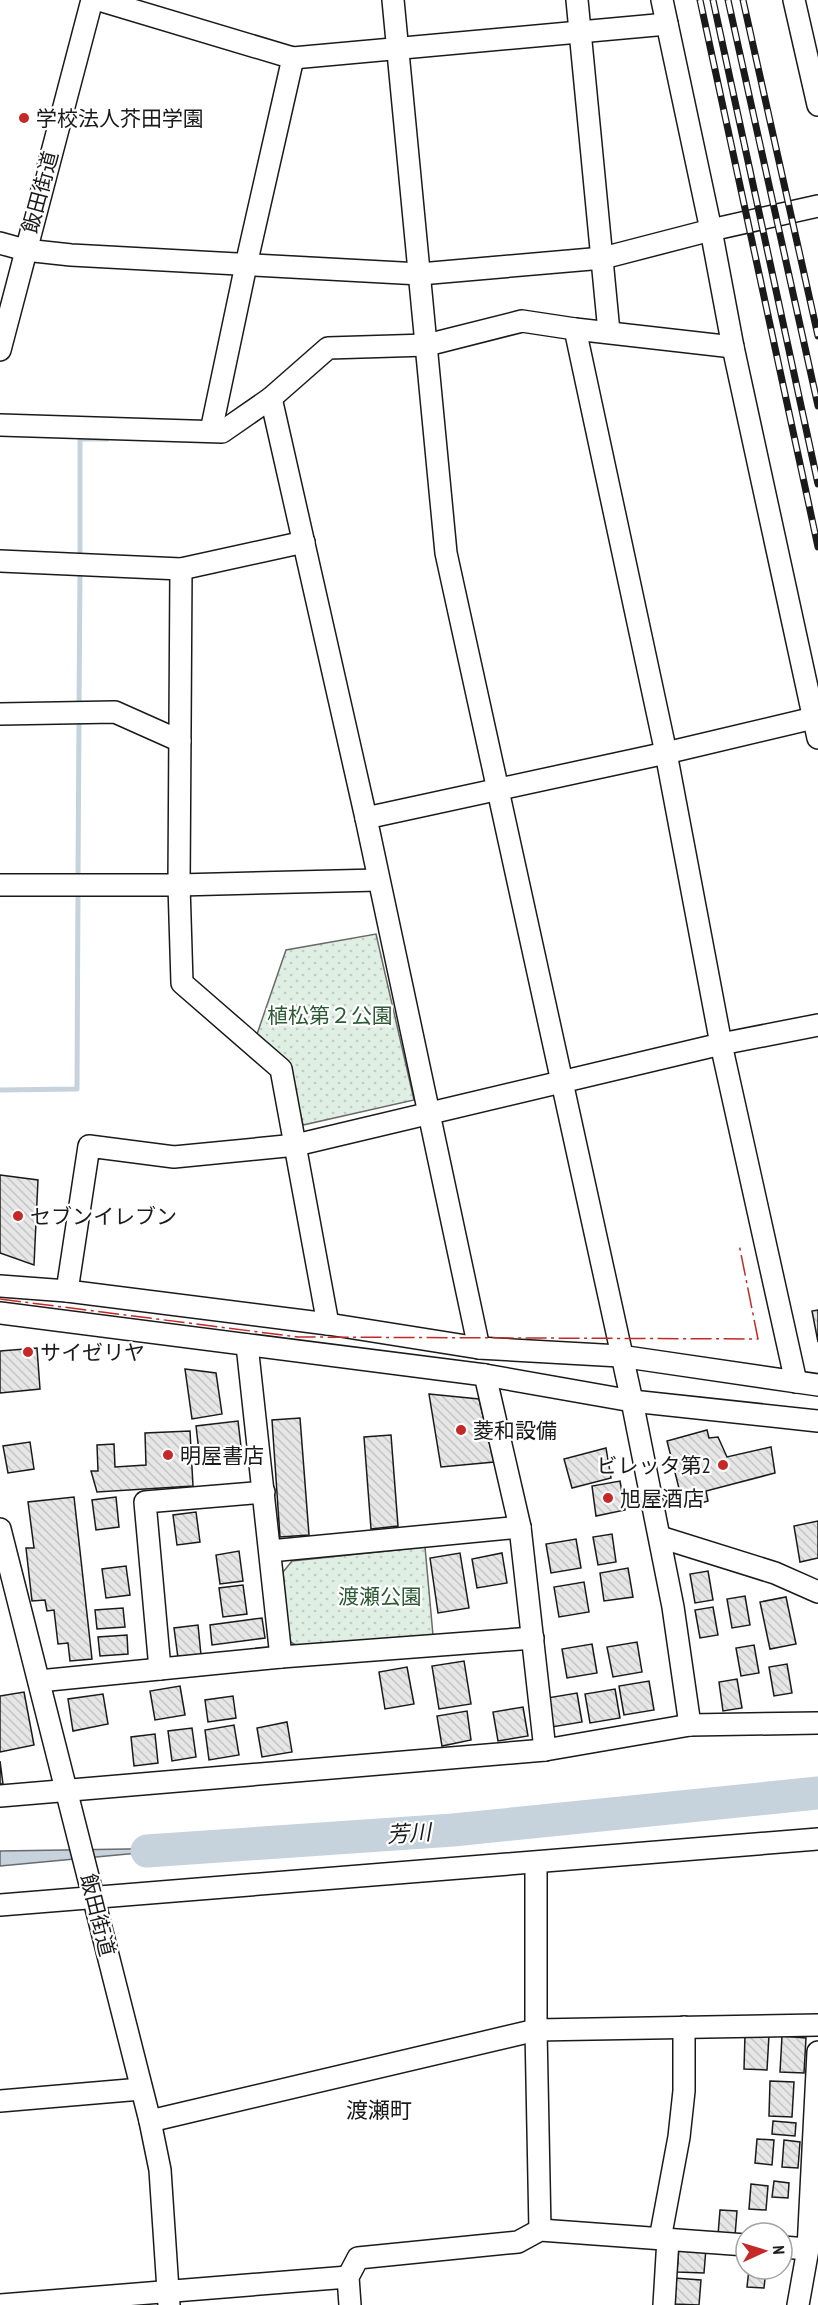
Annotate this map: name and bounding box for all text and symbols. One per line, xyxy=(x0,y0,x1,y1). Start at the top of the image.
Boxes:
place label: 学校法人芥田学園 xyxy=(36,105,204,132)
marker: 学校法人芥田学園 xyxy=(17,111,31,125)
street label: 飯田街道 xyxy=(16,148,64,236)
park label: 植松第２公園 xyxy=(267,1002,393,1029)
place label: セブンイレブン xyxy=(30,1203,177,1230)
marker: セブンイレブン xyxy=(11,1209,25,1223)
place label: サイゼリヤ xyxy=(40,1339,145,1366)
marker: サイゼリヤ xyxy=(21,1345,35,1359)
place label: 菱和設備 xyxy=(473,1417,557,1444)
marker: 菱和設備 xyxy=(454,1423,468,1437)
place label: 明屋書店 xyxy=(180,1442,264,1469)
marker: 明屋書店 xyxy=(161,1448,175,1462)
place label: ビレッタ第2 xyxy=(597,1452,711,1479)
marker: ビレッタ第2 xyxy=(716,1458,730,1472)
place label: 旭屋酒店 xyxy=(620,1485,704,1512)
marker: 旭屋酒店 xyxy=(601,1491,615,1505)
park label: 渡瀬公園 xyxy=(338,1583,422,1610)
water label: 芳川 xyxy=(386,1817,434,1849)
street label: 飯田街道 xyxy=(75,1871,121,1959)
district label: 渡瀬町 xyxy=(346,2096,412,2124)
north arrow xyxy=(734,2221,794,2281)
text: N xyxy=(769,2245,789,2255)

